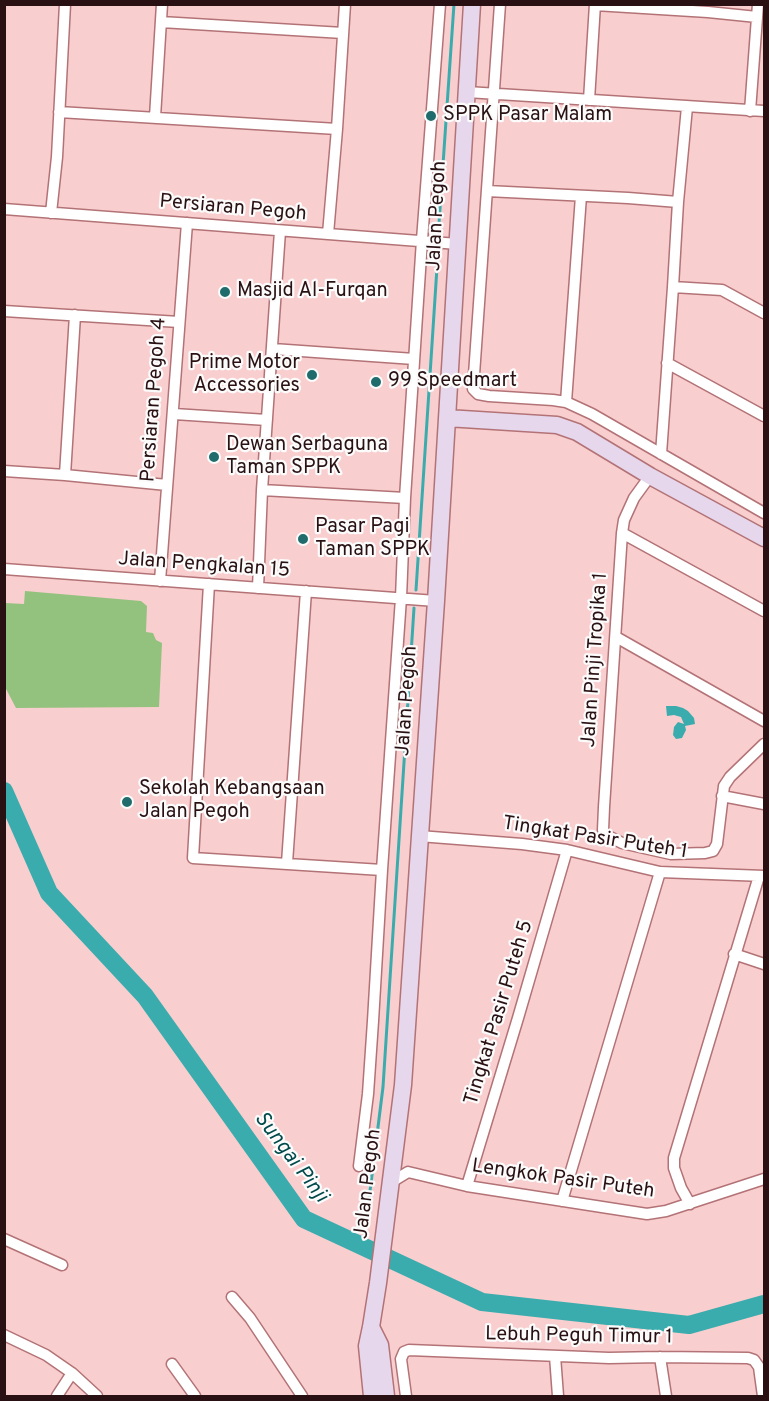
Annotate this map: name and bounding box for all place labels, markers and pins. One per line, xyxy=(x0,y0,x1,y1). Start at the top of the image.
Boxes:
place label: SPPK Pasar Malam xyxy=(443,104,612,128)
marker: SPPK Pasar Malam xyxy=(424,109,438,123)
place label: Masjid Al-Furqan xyxy=(237,280,388,304)
marker: Masjid Al-Furqan xyxy=(218,285,232,299)
place label: Prime Motor Accessories xyxy=(189,352,300,399)
marker: Prime Motor Accessories xyxy=(305,368,319,382)
place label: 99 Speedmart xyxy=(388,370,517,394)
marker: 99 Speedmart xyxy=(369,375,383,389)
place label: Dewan Serbaguna Taman SPPK xyxy=(226,434,388,481)
marker: Dewan Serbaguna Taman SPPK xyxy=(207,450,221,464)
place label: Pasar Pagi Taman SPPK xyxy=(315,516,430,563)
marker: Pasar Pagi Taman SPPK xyxy=(296,532,310,546)
place label: Sekolah Kebangsaan Jalan Pegoh xyxy=(139,778,325,825)
marker: Sekolah Kebangsaan Jalan Pegoh xyxy=(120,795,134,809)

